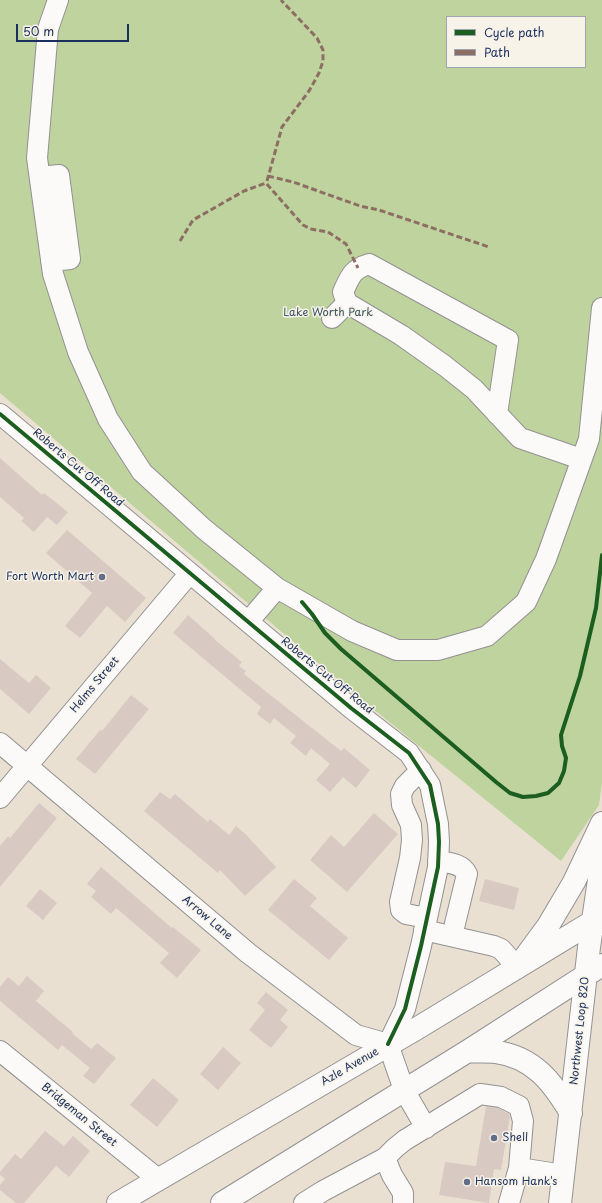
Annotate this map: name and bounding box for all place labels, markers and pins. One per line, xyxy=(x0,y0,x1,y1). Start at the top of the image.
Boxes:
place label: Fort Worth Mart xyxy=(6,570,94,584)
marker: Fort Worth Mart xyxy=(97,572,107,582)
place label: Shell xyxy=(502,1131,528,1145)
marker: Shell xyxy=(489,1133,499,1143)
place label: Hansom Hank's xyxy=(475,1175,557,1189)
marker: Hansom Hank's xyxy=(462,1177,472,1187)

